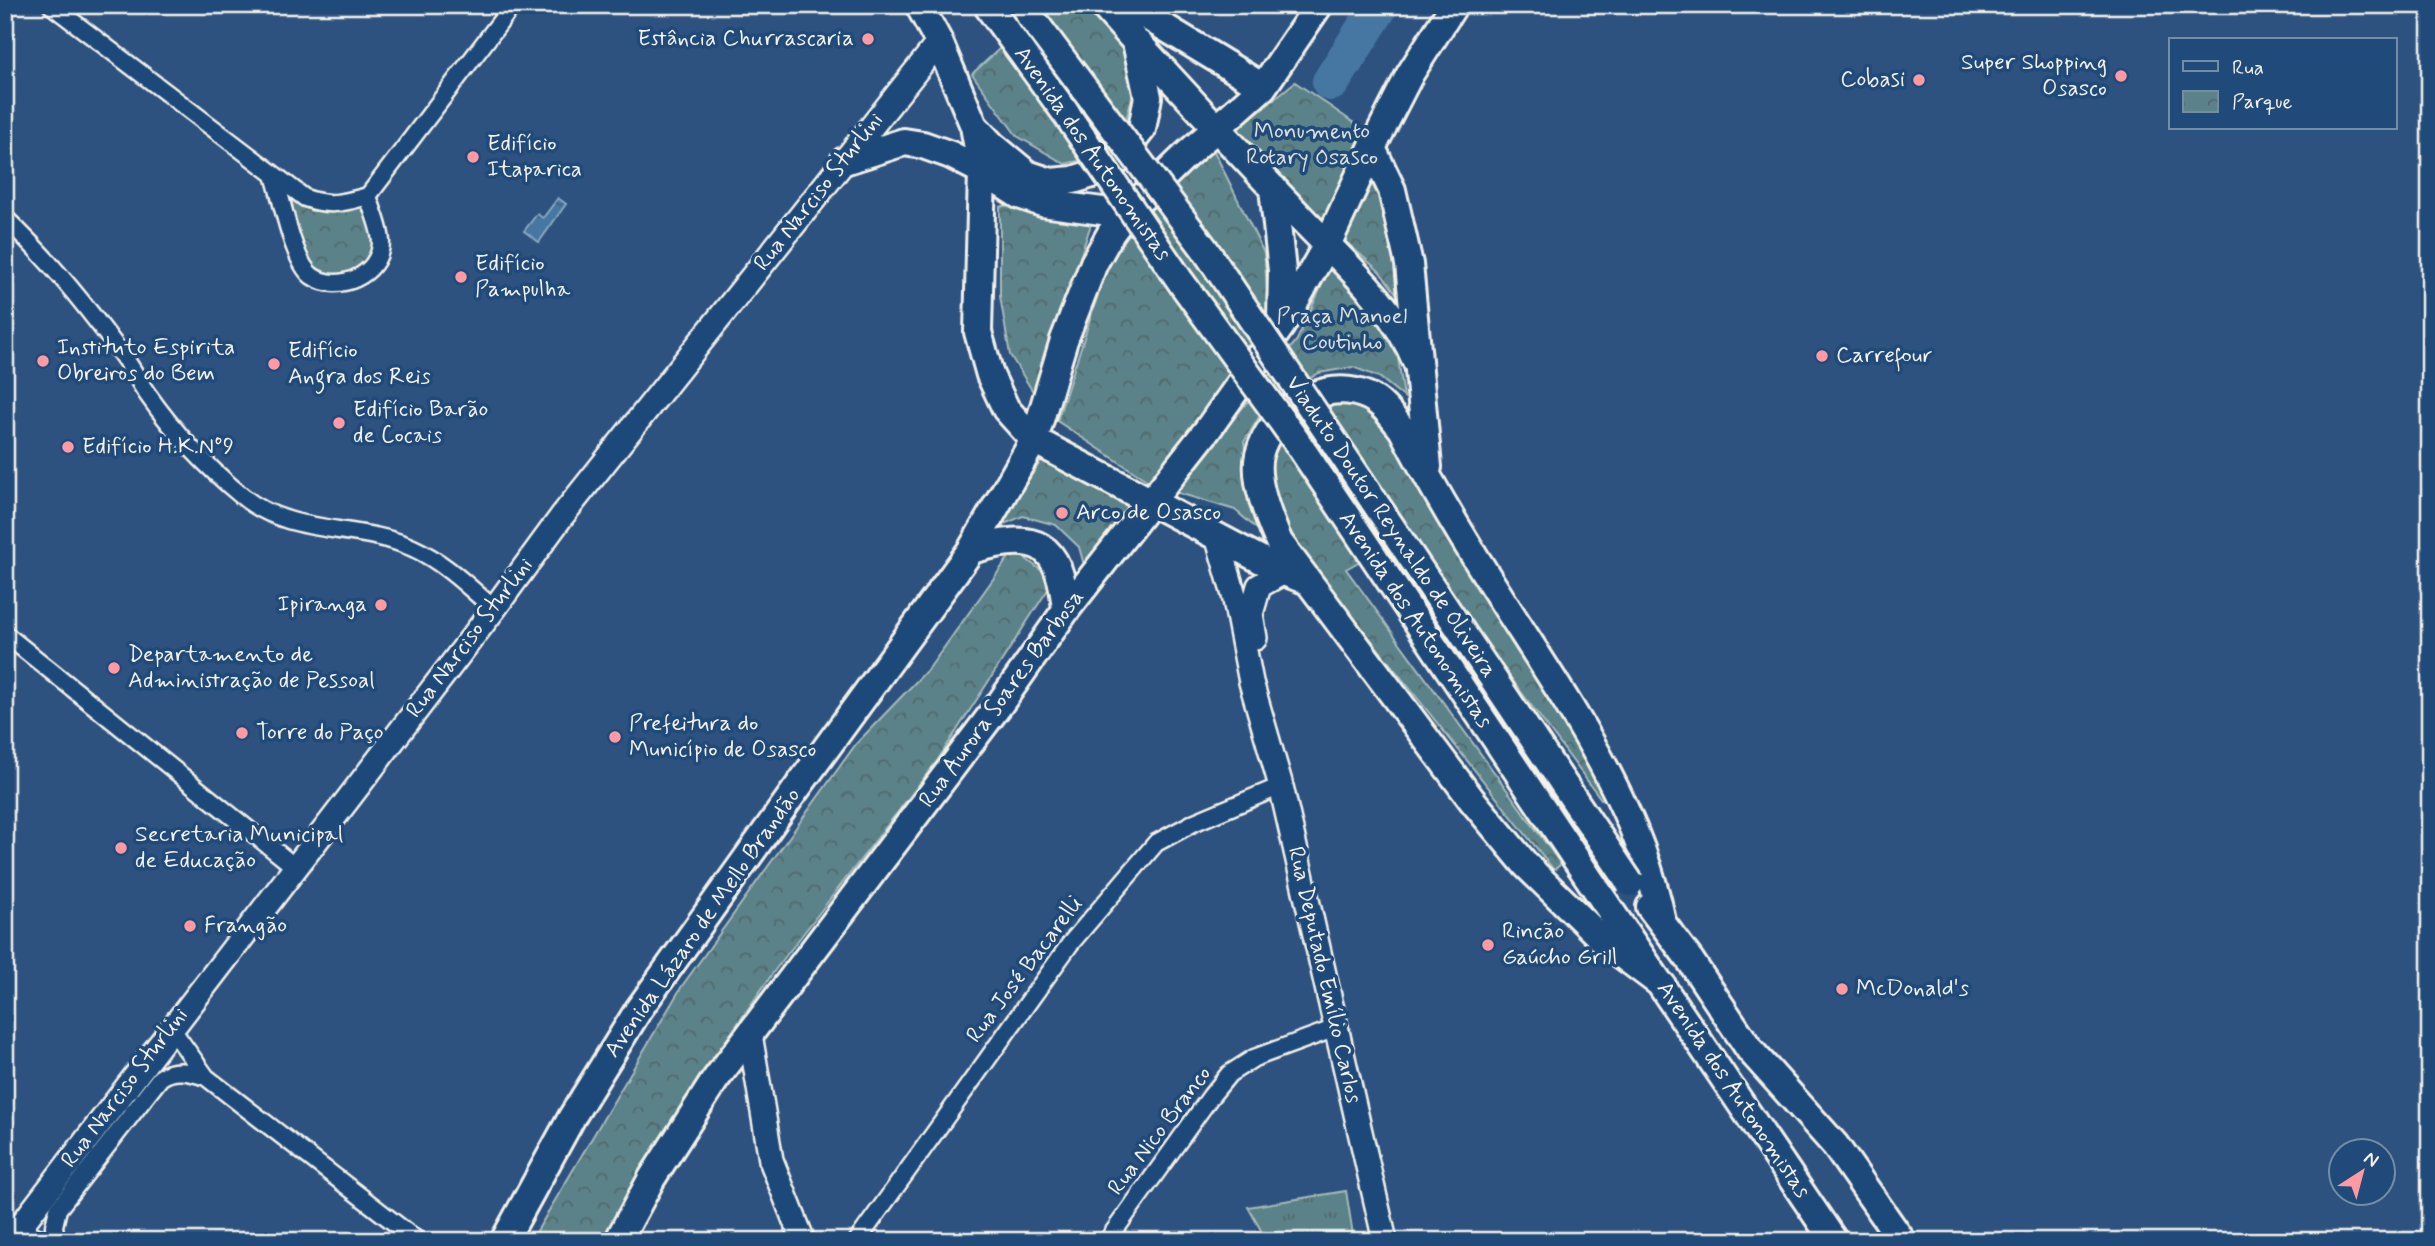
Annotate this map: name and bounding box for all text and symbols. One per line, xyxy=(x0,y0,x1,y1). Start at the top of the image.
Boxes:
place label: Estância Churrascaria xyxy=(637,24,854,54)
marker: Estância Churrascaria xyxy=(860,31,876,47)
legend xyxy=(2169,38,2396,130)
street label: Avenida dos Autonomistas xyxy=(1006,41,1178,267)
place label: Super Shopping Osasco xyxy=(1961,48,2107,104)
text: Rua xyxy=(2232,54,2264,82)
place label: Cobasi xyxy=(1840,65,1905,95)
marker: Super Shopping Osasco xyxy=(2113,68,2129,84)
marker: Cobasi xyxy=(1911,72,1927,88)
text: Parque xyxy=(2232,88,2293,116)
street label: Rua Narciso Sturlini xyxy=(748,106,890,278)
park label: Monumento Rotary Osasco xyxy=(1246,117,1378,173)
place label: Edifício Itaparica xyxy=(487,129,582,185)
marker: Edifício Itaparica xyxy=(465,149,481,165)
place label: Edifício Pampulha xyxy=(475,249,571,305)
marker: Edifício Pampulha xyxy=(453,269,469,285)
park label: Praça Manoel Coutinho xyxy=(1277,302,1407,358)
place label: Instituto Espirita Obreiros do Bem xyxy=(57,333,235,389)
place label: Edifício Angra dos Reis xyxy=(288,336,431,394)
place label: Carrefour xyxy=(1836,341,1933,372)
marker: Carrefour xyxy=(1814,348,1830,364)
marker: Instituto Espirita Obreiros do Bem xyxy=(35,353,51,369)
marker: Edifício Angra dos Reis xyxy=(266,356,282,372)
street label: Viaduto Doutor Reynaldo de Oliveira xyxy=(1278,370,1504,684)
place label: Edifício Barão de Cocais xyxy=(353,395,488,451)
marker: Edifício Barão de Cocais xyxy=(331,415,347,431)
place label: Edifício H.K.Nº9 xyxy=(82,432,234,462)
marker: Edifício H.K.Nº9 xyxy=(60,439,76,455)
place label: Arco de Osasco xyxy=(1076,498,1221,528)
marker: Arco de Osasco xyxy=(1054,505,1070,521)
street label: Avenida dos Autonomistas xyxy=(1331,506,1499,734)
street label: Rua Narciso Sturlini xyxy=(400,552,540,724)
street label: Rua Aurora Soares Barbosa xyxy=(913,584,1091,814)
place label: Ipiranga xyxy=(277,590,367,620)
marker: Ipiranga xyxy=(373,597,389,613)
place label: Departamento de Administração de Pessoal xyxy=(128,640,375,696)
marker: Departamento de Administração de Pessoal xyxy=(106,660,122,676)
place label: Prefeitura do Município de Osasco xyxy=(629,709,817,765)
place label: Torre do Paço xyxy=(256,718,384,748)
marker: Torre do Paço xyxy=(234,725,250,741)
marker: Prefeitura do Município de Osasco xyxy=(607,729,623,745)
street label: Avenida Lázaro de Mello Brandão xyxy=(598,782,808,1064)
place label: Secretaria Municipal de Educação xyxy=(135,820,343,876)
marker: Secretaria Municipal de Educação xyxy=(113,840,129,856)
street label: Rua Deputado Emílio Carlos xyxy=(1280,844,1368,1106)
street label: Rua José Bacarelli xyxy=(960,890,1090,1050)
place label: Frangão xyxy=(204,911,287,941)
place label: Rincão Gaúcho Grill xyxy=(1502,917,1617,973)
marker: Frangão xyxy=(182,918,198,934)
marker: Rincão Gaúcho Grill xyxy=(1480,937,1496,953)
place label: McDonald's xyxy=(1856,974,1969,1004)
street label: Avenida dos Autonomistas xyxy=(1649,976,1817,1204)
marker: McDonald's xyxy=(1834,981,1850,997)
street label: Rua Narciso Sturlini xyxy=(55,1002,195,1174)
street label: Rua Nico Branco xyxy=(1101,1060,1219,1202)
north arrow xyxy=(2326,1138,2396,1208)
text: N xyxy=(2359,1146,2384,1173)

